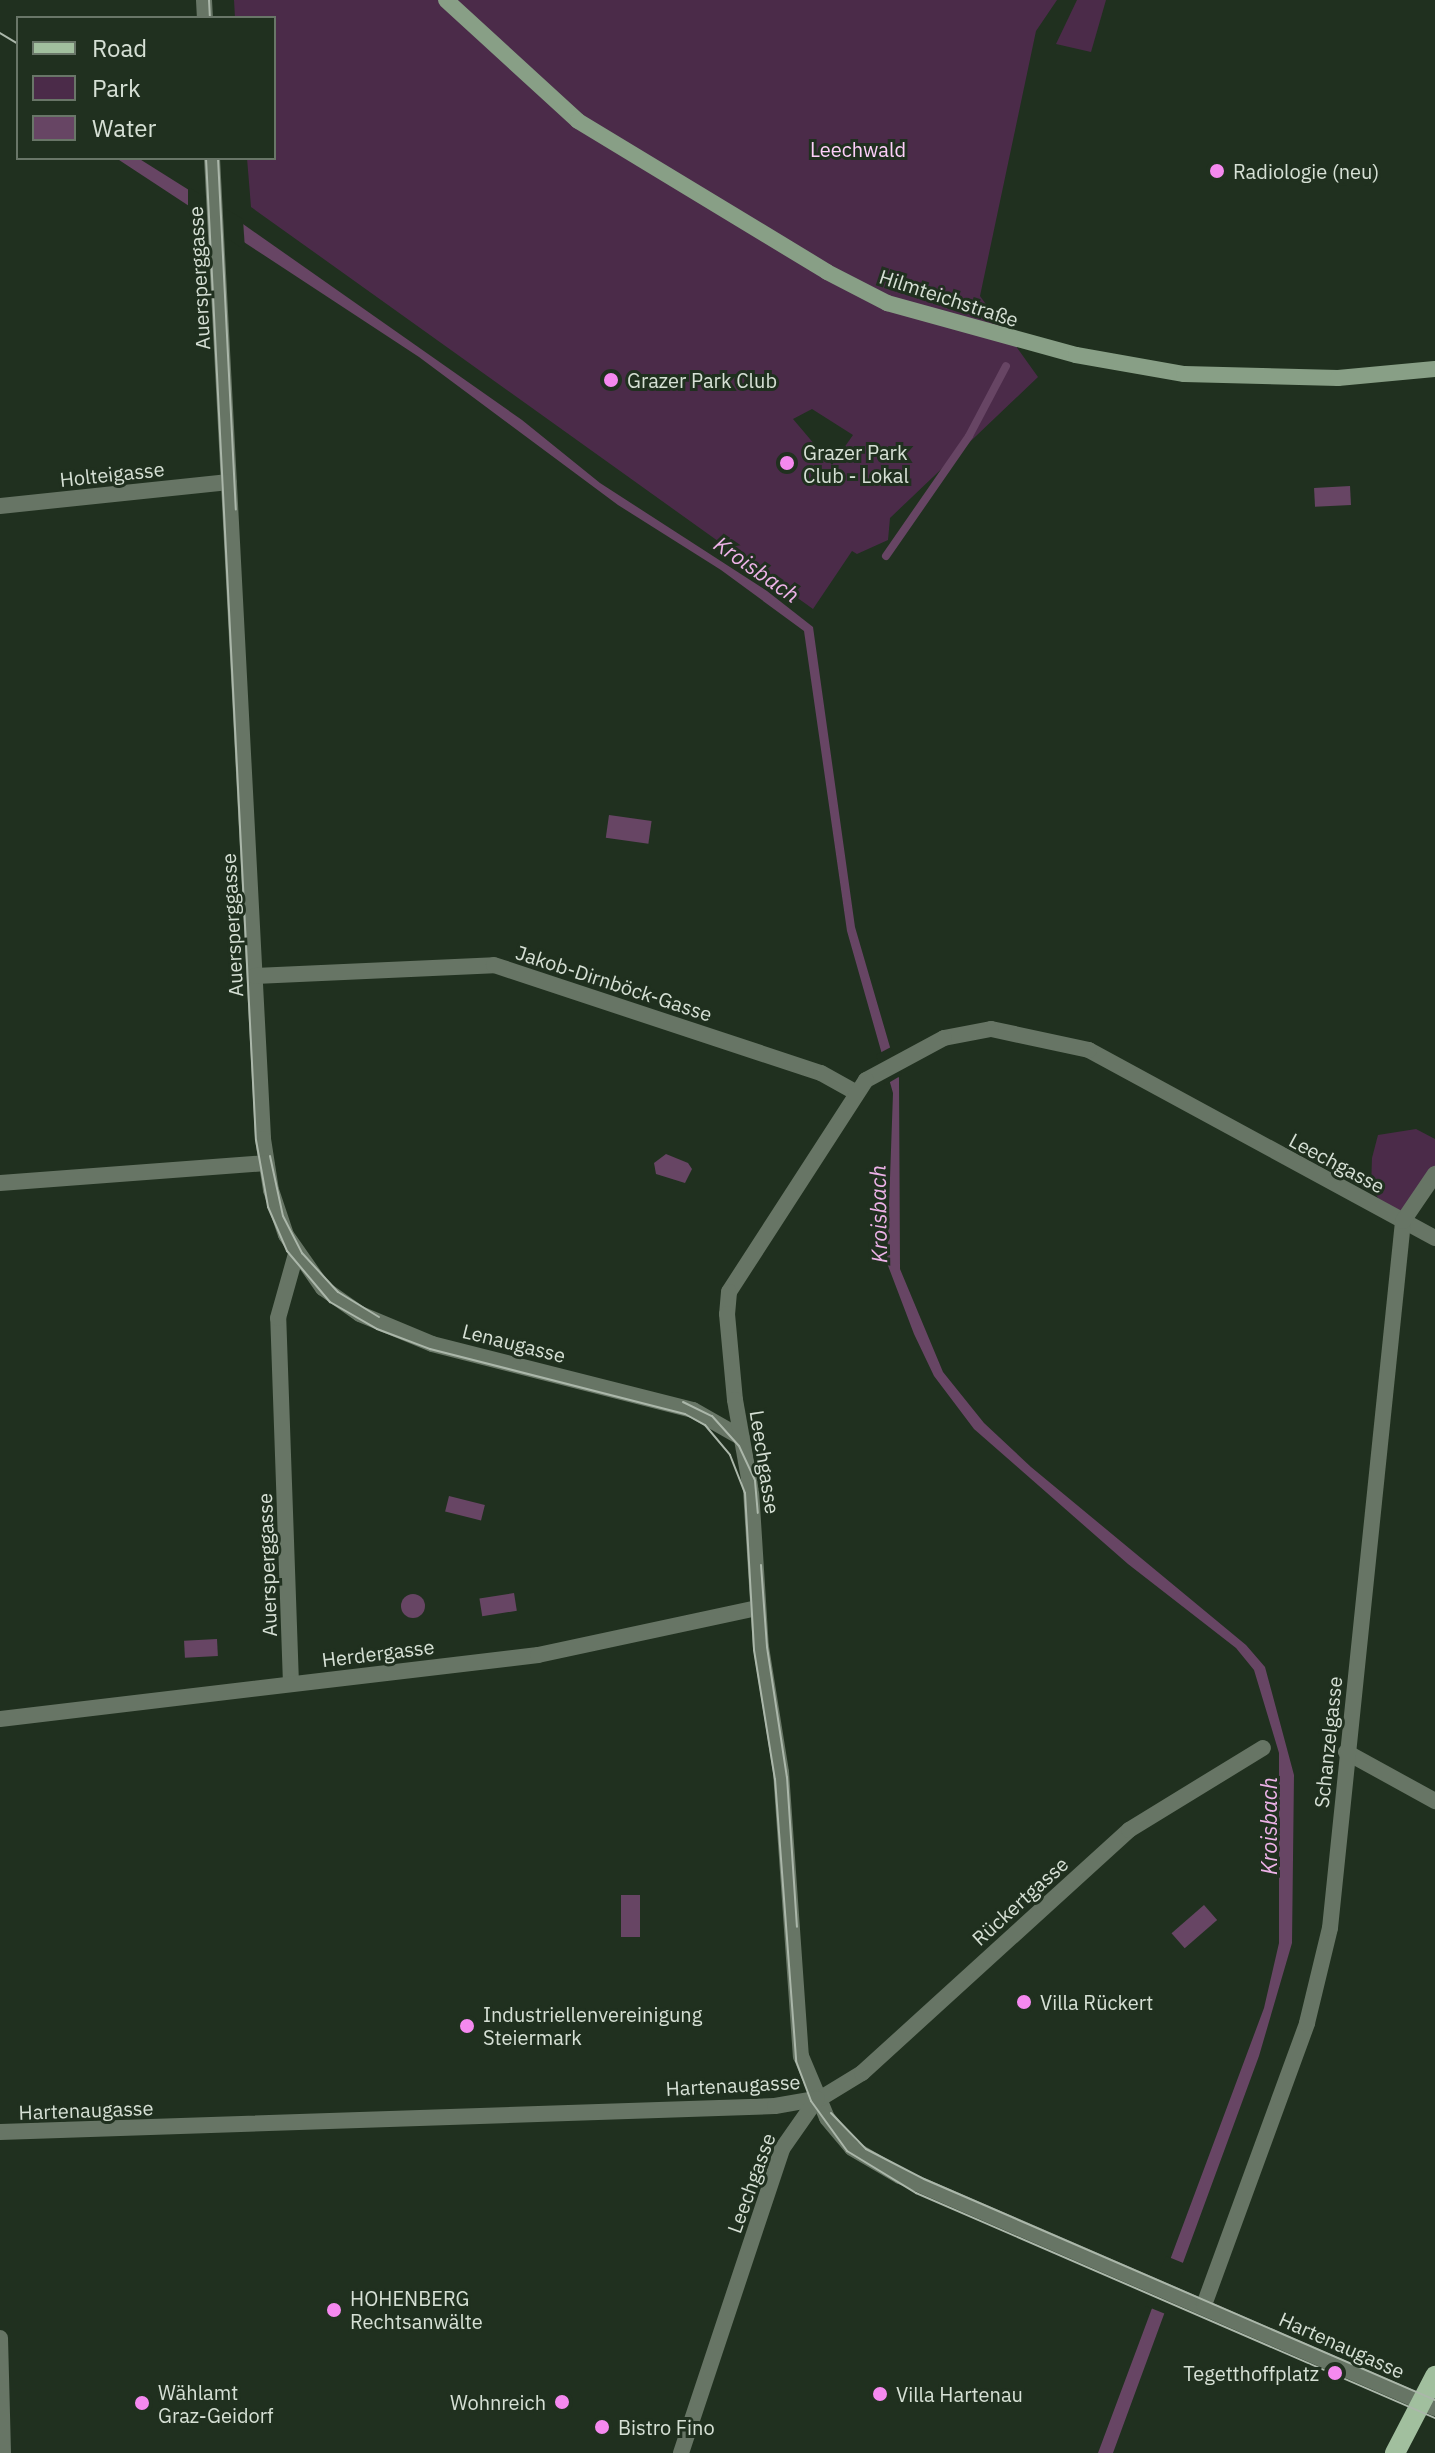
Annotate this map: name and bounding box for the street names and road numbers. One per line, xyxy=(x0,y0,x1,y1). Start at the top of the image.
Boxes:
street label: Auersperggasse xyxy=(183,206,215,350)
street label: Hilmteichstraße xyxy=(876,264,1022,332)
street label: Holteigasse xyxy=(58,457,166,491)
street label: Auersperggasse xyxy=(216,853,248,997)
street label: Jakob-Dirnböck-Gasse xyxy=(513,940,715,1026)
street label: Leechgasse xyxy=(1285,1128,1389,1198)
street label: Lenaugasse xyxy=(460,1319,568,1367)
street label: Leechgasse xyxy=(745,1408,785,1516)
street label: Auersperggasse xyxy=(252,1493,282,1637)
street label: Herdergasse xyxy=(320,1634,436,1672)
street label: Schanzelgasse xyxy=(1309,1675,1347,1809)
street label: Rückertgasse xyxy=(967,1852,1073,1950)
street label: Hartenaugasse xyxy=(665,2069,801,2101)
street label: Hartenaugasse xyxy=(18,2096,154,2124)
street label: Leechgasse xyxy=(722,2130,780,2236)
street label: Hartenaugasse xyxy=(1275,2307,1409,2383)

